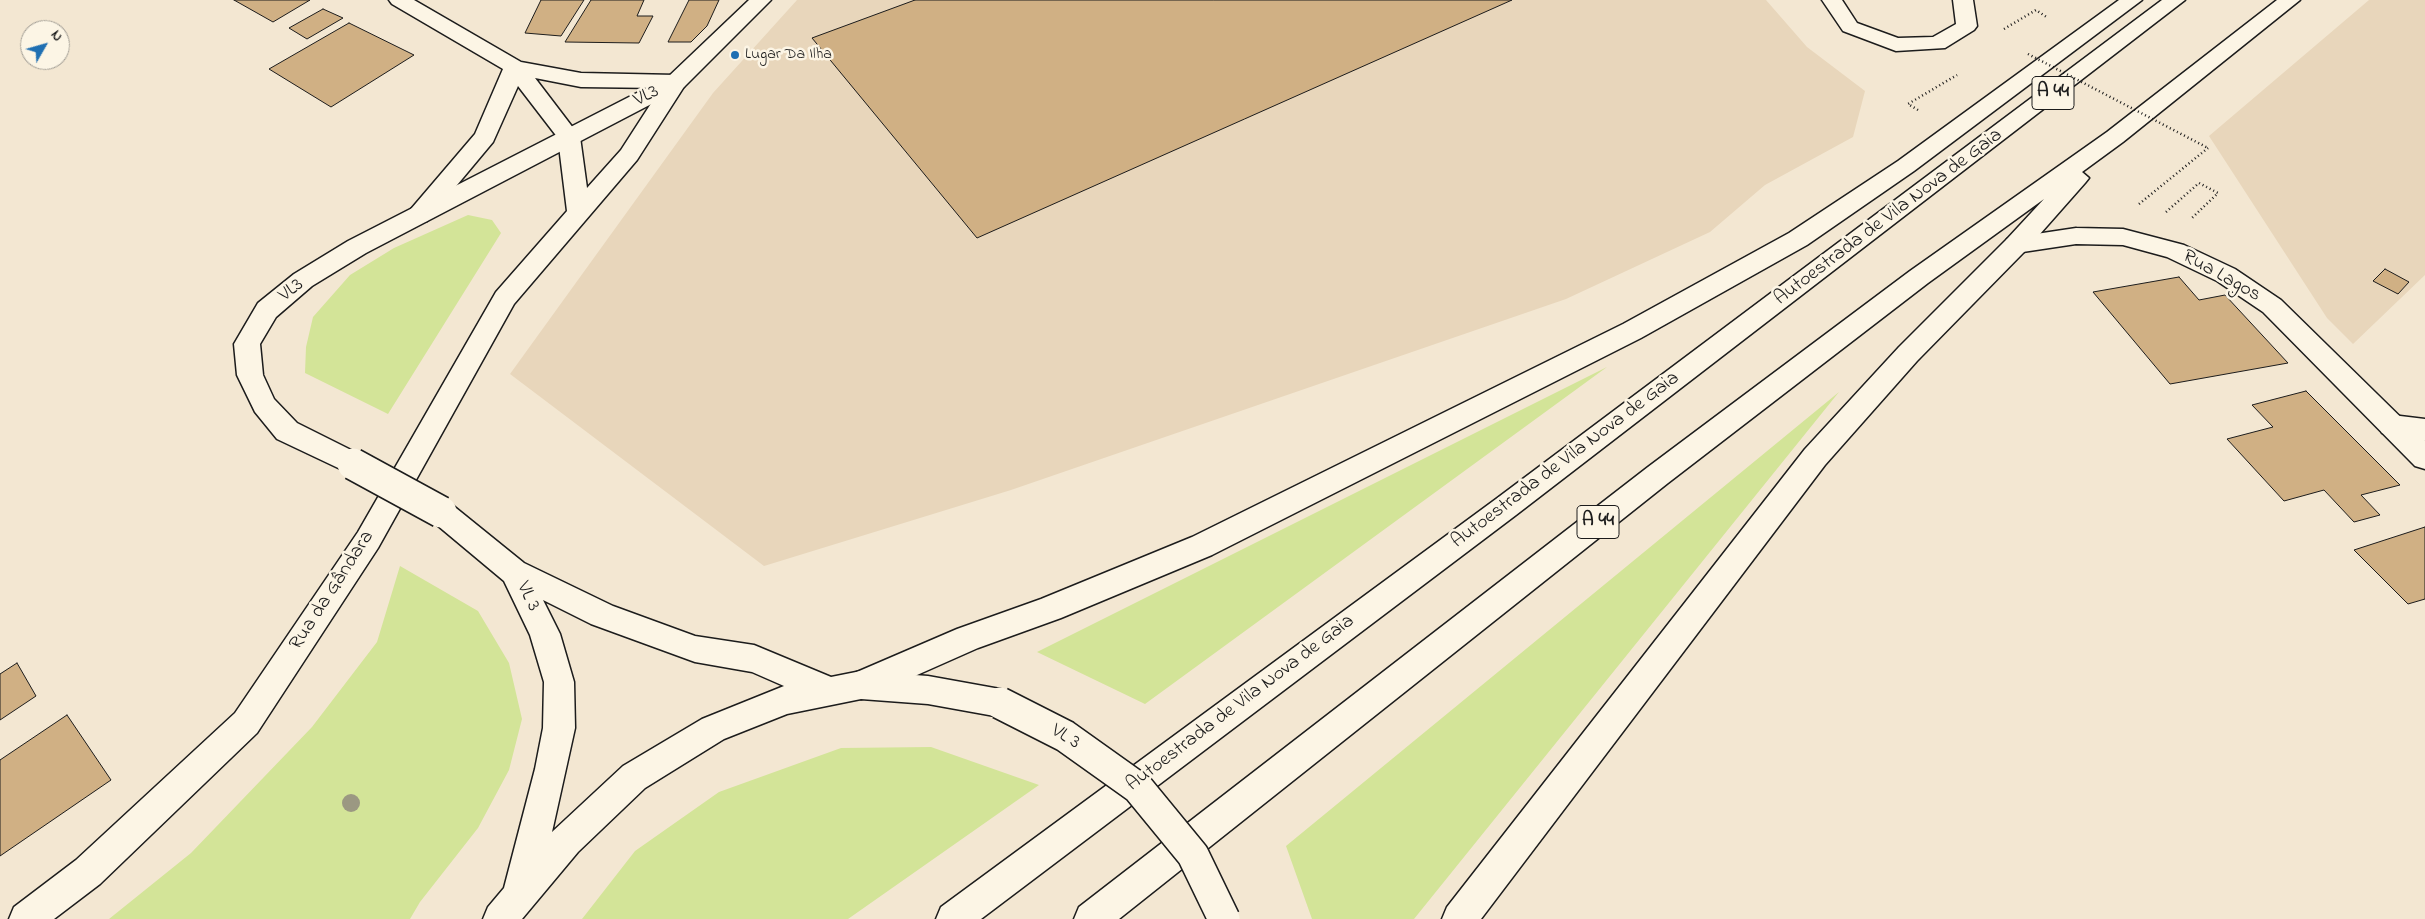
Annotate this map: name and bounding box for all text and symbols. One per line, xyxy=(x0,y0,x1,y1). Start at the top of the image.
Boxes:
north arrow xyxy=(20,20,70,70)
text: N xyxy=(45,26,68,46)
place label: Lugar Da Ilha xyxy=(745,45,832,65)
marker: Lugar Da Ilha xyxy=(729,49,741,61)
road number: A 44 xyxy=(2032,76,2074,110)
street label: VL3 xyxy=(630,81,664,113)
street label: Autoestrada de Vila Nova de Gaia xyxy=(1770,124,2008,312)
street label: Rua Lagos xyxy=(2178,246,2264,308)
street label: VL3 xyxy=(275,274,309,308)
street label: Autoestrada de Vila Nova de Gaia xyxy=(1447,367,1685,555)
road number: A 44 xyxy=(1577,506,1619,538)
street label: Rua da Gândara xyxy=(285,527,381,655)
street label: VL 3 xyxy=(510,578,544,616)
street label: Autoestrada de Vila Nova de Gaia xyxy=(1122,610,1360,798)
street label: VL 3 xyxy=(1046,720,1084,756)

